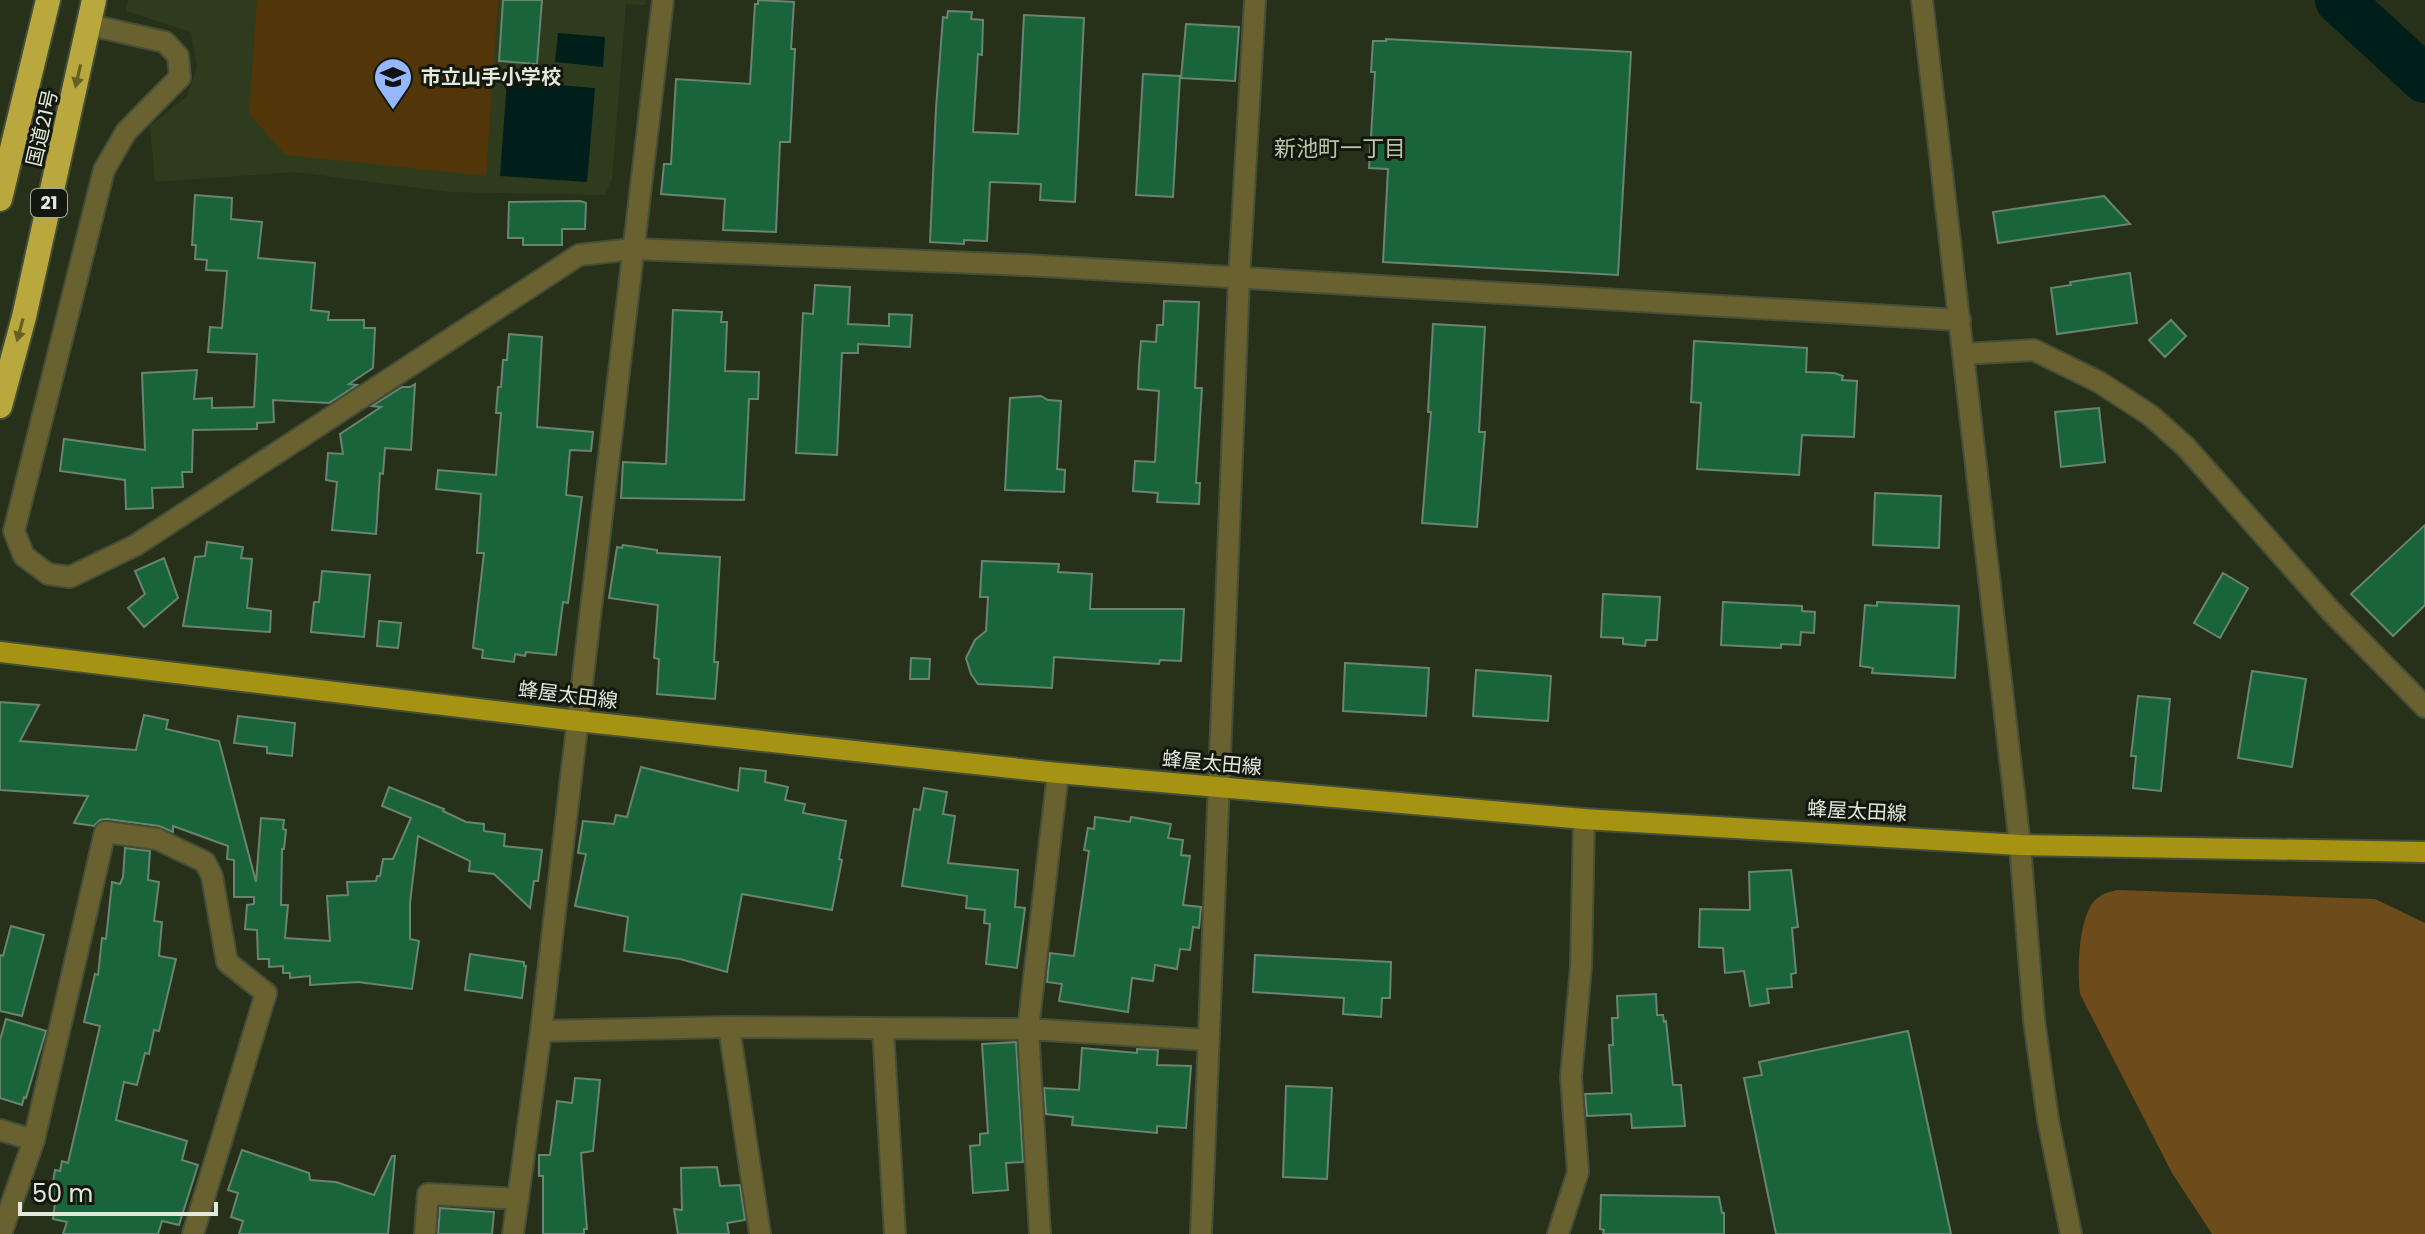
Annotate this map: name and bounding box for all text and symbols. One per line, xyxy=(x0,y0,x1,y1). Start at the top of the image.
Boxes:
school or university icon: 市立山手小学校 xyxy=(372,56,414,111)
place label: 市立山手小学校 xyxy=(421,63,561,91)
one-way arrow xyxy=(72,64,84,89)
street label: 国道21号 xyxy=(20,87,64,169)
district label: 新池町一丁目 xyxy=(1274,133,1406,164)
road number: 21 xyxy=(31,189,67,217)
one-way arrow xyxy=(14,317,26,342)
street label: 蜂屋太田線 xyxy=(517,675,619,715)
street label: 蜂屋太田線 xyxy=(1161,745,1263,781)
street label: 蜂屋太田線 xyxy=(1806,794,1908,828)
scale bar xyxy=(20,1166,216,1216)
text: 50 m xyxy=(32,1177,93,1210)

